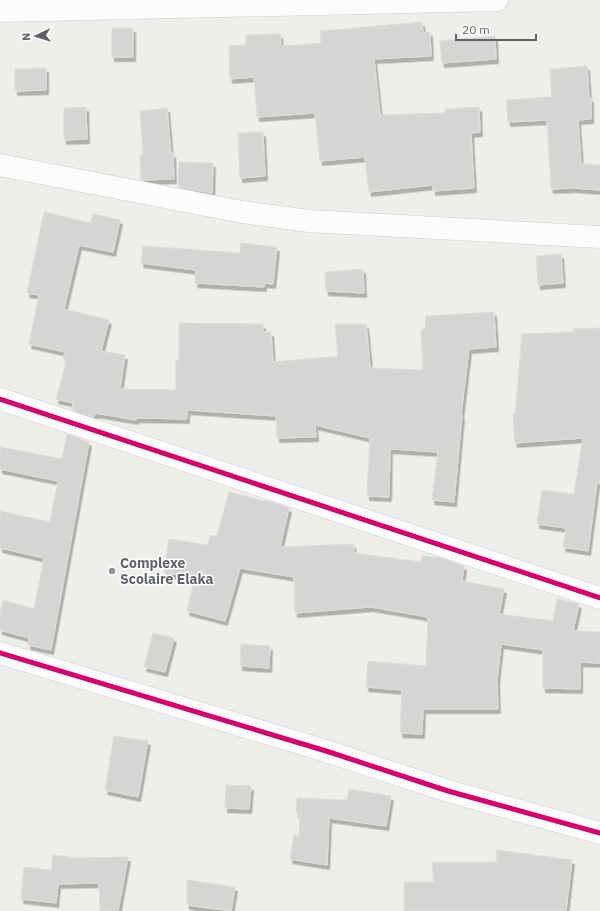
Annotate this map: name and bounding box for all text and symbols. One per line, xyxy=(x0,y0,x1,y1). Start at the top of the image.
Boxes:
north arrow xyxy=(16,16,56,56)
scale bar xyxy=(456,16,536,42)
text: 20 m xyxy=(462,22,490,37)
text: N xyxy=(19,32,33,41)
place label: Complexe Scolaire Elaka xyxy=(120,554,214,588)
marker: Complexe Scolaire Elaka xyxy=(107,566,117,576)

